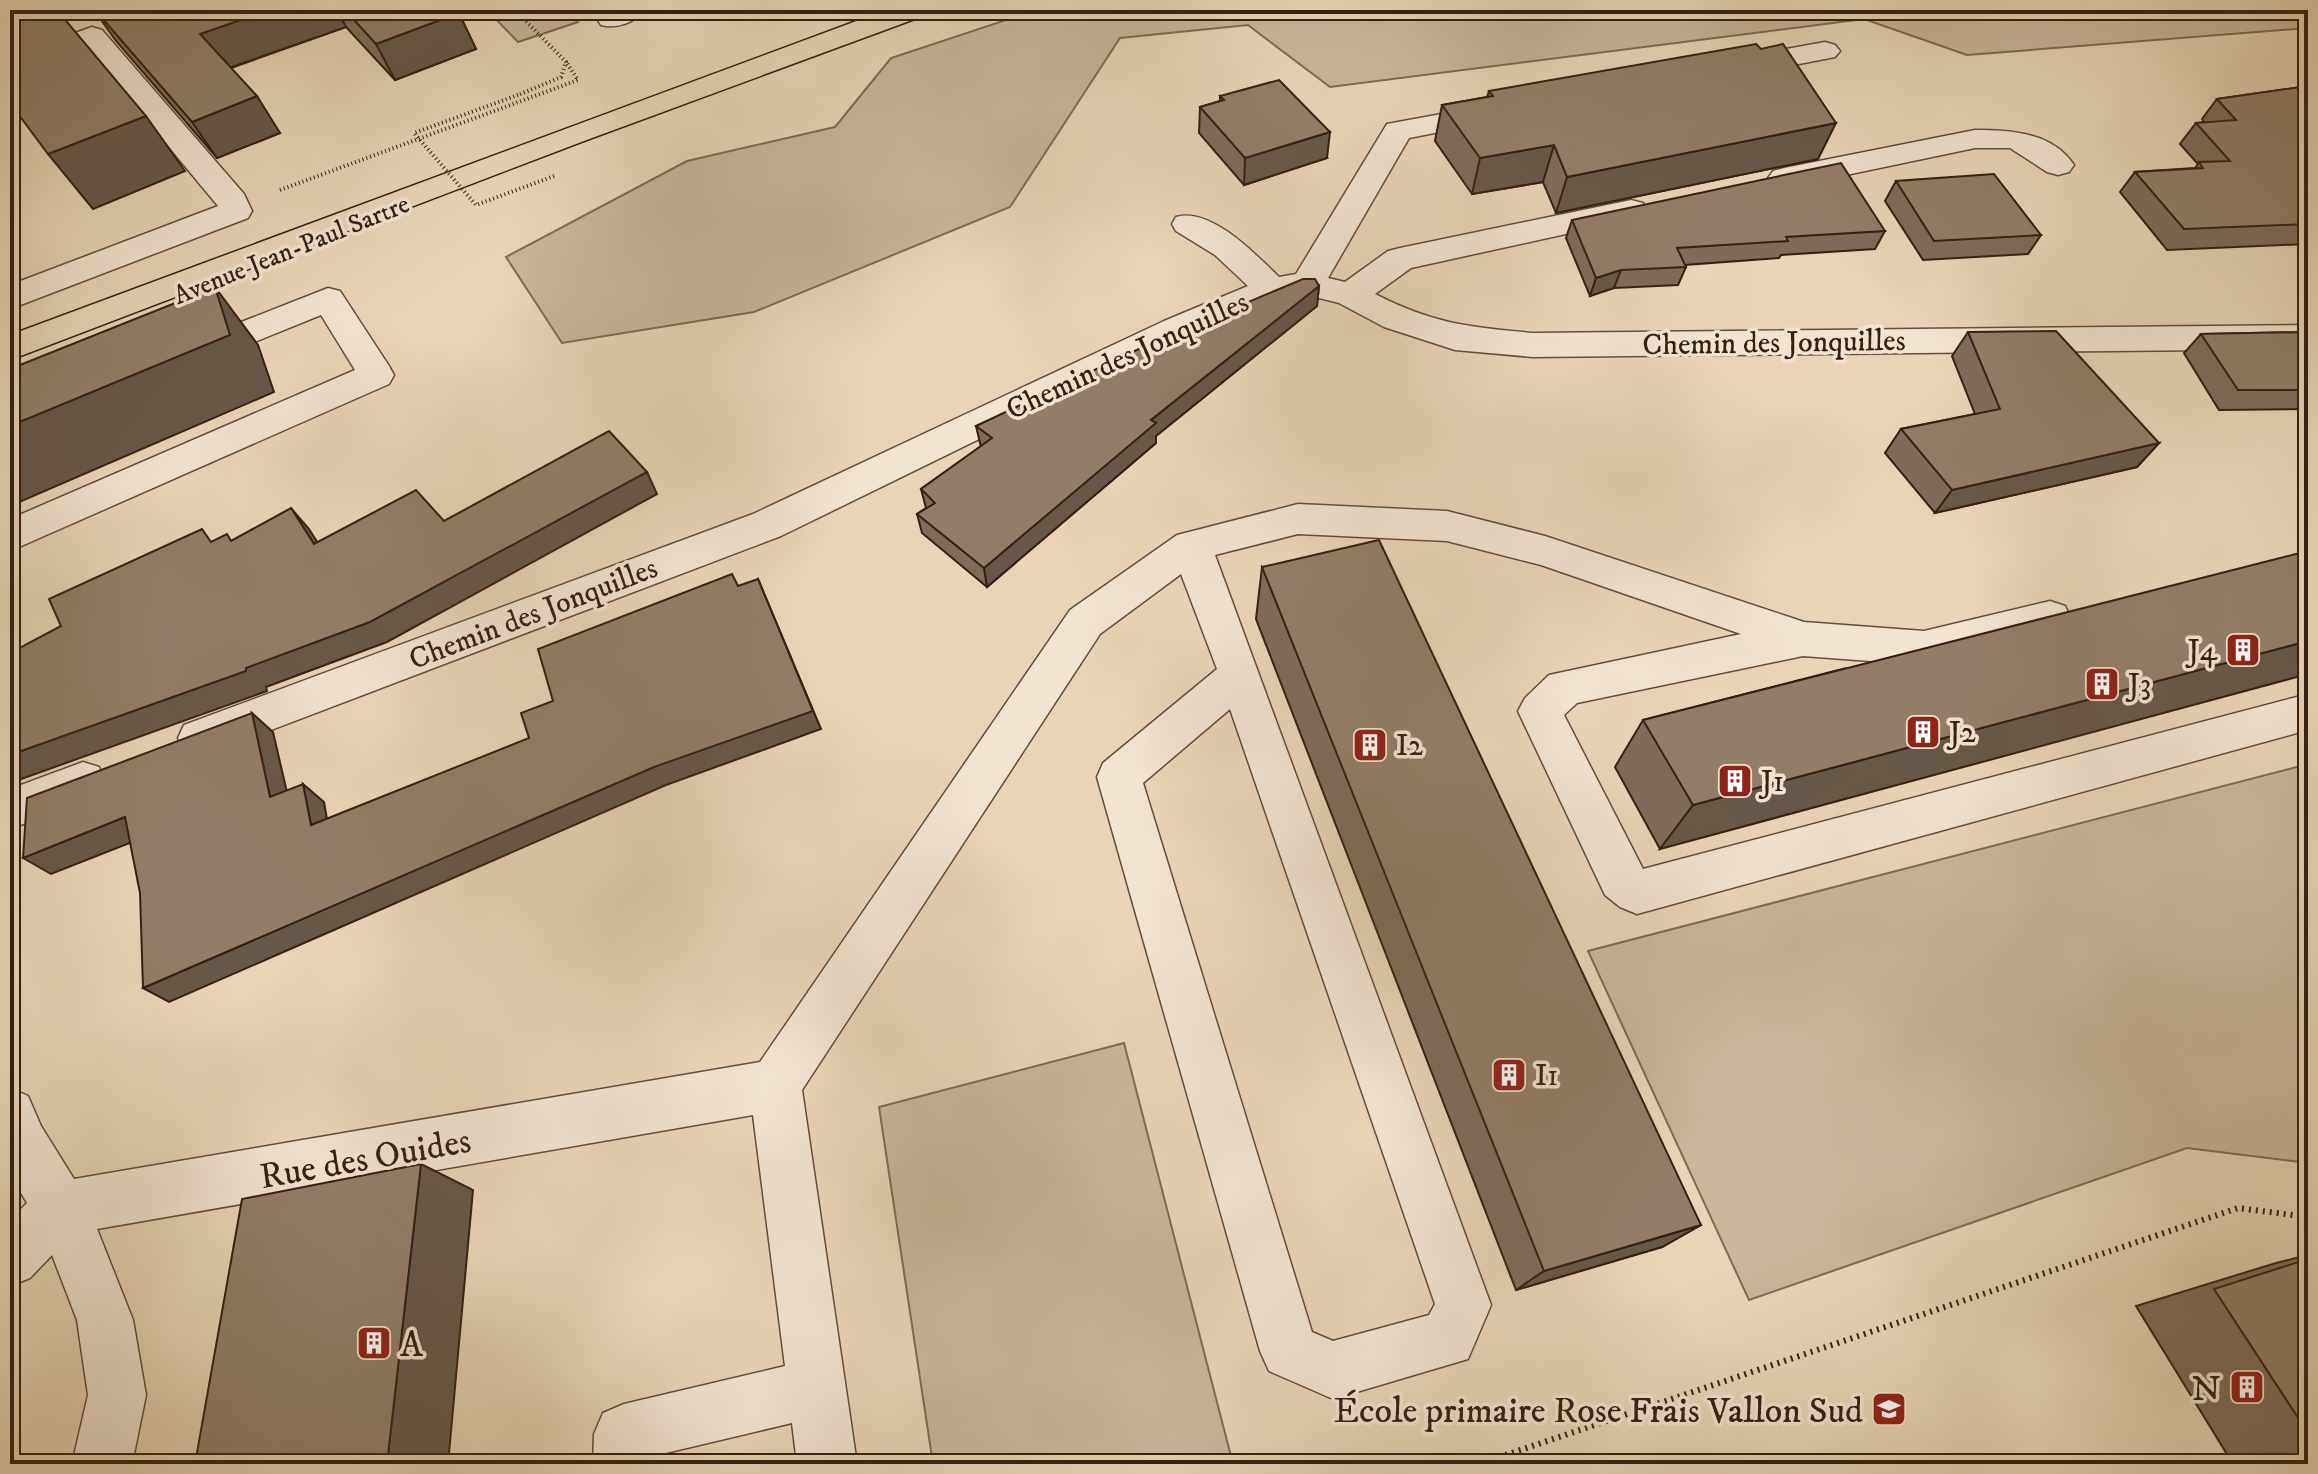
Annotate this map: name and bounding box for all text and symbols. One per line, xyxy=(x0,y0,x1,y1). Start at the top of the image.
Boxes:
street label: Avenue Jean-Paul Sartre xyxy=(169,188,414,313)
street label: Chemin des Jonquilles xyxy=(1001,284,1255,429)
street label: Chemin des Jonquilles xyxy=(1642,323,1906,364)
street label: Chemin des Jonquilles xyxy=(404,550,663,679)
building icon: J4 xyxy=(2224,631,2262,669)
place label: J4 xyxy=(2185,633,2218,670)
building icon: J3 xyxy=(2083,665,2121,703)
place label: J3 xyxy=(2125,667,2151,704)
building icon: J2 xyxy=(1904,713,1942,751)
place label: J2 xyxy=(1946,715,1976,752)
building icon: I2 xyxy=(1351,726,1389,764)
place label: I2 xyxy=(1396,728,1423,765)
building icon: J1 xyxy=(1716,762,1754,800)
place label: J1 xyxy=(1758,764,1784,801)
building icon: I1 xyxy=(1490,1056,1528,1094)
place label: I1 xyxy=(1535,1058,1558,1095)
street label: Rue des Ouides xyxy=(256,1119,475,1200)
place label: A xyxy=(400,1323,424,1368)
building icon: A xyxy=(355,1324,393,1362)
place label: N xyxy=(2191,1367,2221,1412)
building icon: N xyxy=(2228,1368,2266,1406)
place label: École primaire Rose Frais Vallon Sud xyxy=(1334,1389,1863,1434)
school or university icon: École primaire Rose Frais Vallon Sud xyxy=(1870,1390,1908,1428)

